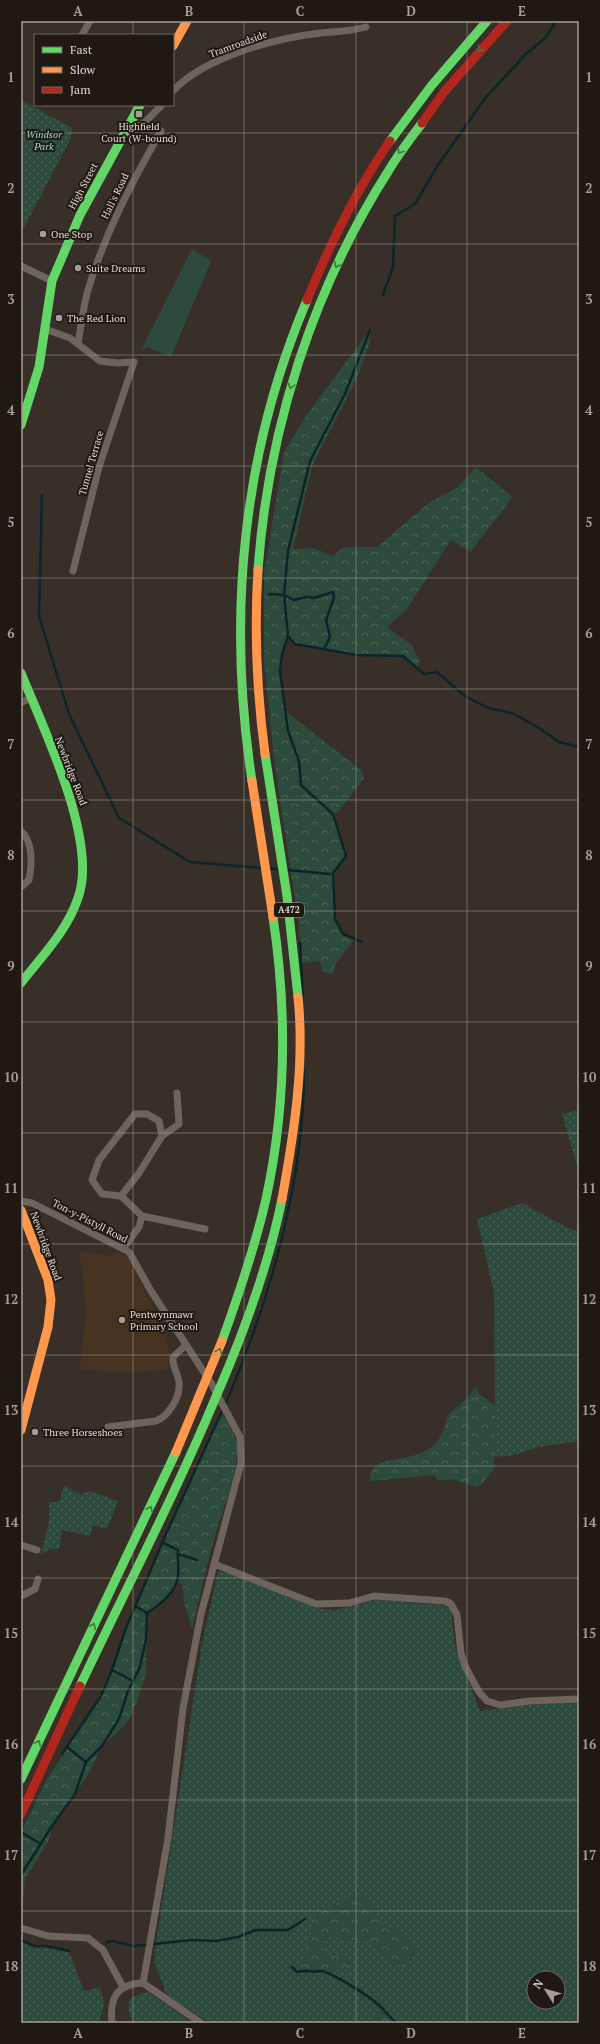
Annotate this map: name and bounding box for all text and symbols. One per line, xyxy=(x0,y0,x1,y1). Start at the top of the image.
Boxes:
text: A xyxy=(73,2,83,20)
text: B xyxy=(185,2,193,20)
text: C xyxy=(296,2,304,20)
text: D xyxy=(406,2,416,20)
text: E xyxy=(518,2,526,20)
street label: Tramroadside xyxy=(207,27,269,61)
legend xyxy=(34,34,174,106)
text: Fast xyxy=(70,42,93,57)
one-way arrow xyxy=(478,44,485,52)
text: Slow xyxy=(70,62,96,77)
text: 1 xyxy=(7,68,15,86)
text: 1 xyxy=(585,68,593,86)
text: Jam xyxy=(70,82,91,97)
marker: Highfield Court (W-bound) xyxy=(134,109,144,119)
place label: Highfield Court (W-bound) xyxy=(101,120,177,145)
park label: Windsor Park xyxy=(26,128,63,153)
one-way arrow xyxy=(397,147,405,154)
street label: High Street xyxy=(65,160,101,211)
street label: Hall's Road xyxy=(98,171,132,221)
text: 2 xyxy=(7,179,15,197)
text: 2 xyxy=(585,179,593,197)
place label: One Stop xyxy=(51,228,92,241)
marker: One Stop xyxy=(38,229,48,239)
one-way arrow xyxy=(334,260,342,268)
place label: Suite Dreams xyxy=(86,262,145,275)
marker: Suite Dreams xyxy=(73,263,83,273)
text: 3 xyxy=(7,290,15,308)
text: 3 xyxy=(585,290,593,308)
place label: The Red Lion xyxy=(67,312,126,325)
marker: The Red Lion xyxy=(54,313,64,323)
one-way arrow xyxy=(287,382,296,389)
text: 4 xyxy=(7,401,15,419)
text: 4 xyxy=(585,401,593,419)
street label: Tunnel Terrace xyxy=(76,429,106,497)
text: 5 xyxy=(7,513,15,531)
text: 5 xyxy=(585,513,593,531)
text: 6 xyxy=(7,624,15,642)
text: 6 xyxy=(585,624,593,642)
text: 7 xyxy=(7,735,15,753)
street label: Newbridge Road xyxy=(52,735,90,808)
text: 7 xyxy=(585,735,593,753)
text: 8 xyxy=(7,846,15,864)
text: 8 xyxy=(585,846,593,864)
road number: A472 xyxy=(274,903,304,917)
text: 9 xyxy=(7,957,15,975)
text: 9 xyxy=(585,957,593,975)
text: 10 xyxy=(4,1068,19,1086)
text: 10 xyxy=(582,1068,597,1086)
text: 11 xyxy=(4,1179,18,1197)
text: 11 xyxy=(582,1179,596,1197)
street label: Ton-y-Pistyll Road xyxy=(50,1196,130,1246)
street label: Newbridge Road xyxy=(27,1210,65,1283)
text: 12 xyxy=(4,1290,18,1308)
text: 12 xyxy=(582,1290,596,1308)
place label: Pentwynmawr Primary School xyxy=(130,1308,198,1333)
marker: Pentwynmawr Primary School xyxy=(117,1315,127,1325)
one-way arrow xyxy=(214,1348,222,1355)
text: 13 xyxy=(4,1401,18,1419)
text: 13 xyxy=(582,1401,596,1419)
place label: Three Horseshoes xyxy=(43,1426,123,1439)
marker: Three Horseshoes xyxy=(30,1427,40,1437)
one-way arrow xyxy=(145,1505,153,1513)
text: 14 xyxy=(4,1513,19,1531)
text: 14 xyxy=(582,1513,597,1531)
one-way arrow xyxy=(88,1622,96,1630)
text: 15 xyxy=(4,1624,18,1642)
text: 15 xyxy=(582,1624,596,1642)
text: 16 xyxy=(4,1735,18,1753)
text: 16 xyxy=(582,1735,596,1753)
one-way arrow xyxy=(33,1740,41,1748)
text: 17 xyxy=(4,1846,18,1864)
text: 17 xyxy=(582,1846,596,1864)
text: 18 xyxy=(4,1957,18,1975)
text: 18 xyxy=(582,1957,596,1975)
north arrow xyxy=(526,1970,566,2010)
text: N xyxy=(530,1976,547,1992)
text: A xyxy=(73,2024,83,2042)
text: B xyxy=(185,2024,193,2042)
text: C xyxy=(296,2024,304,2042)
text: D xyxy=(406,2024,416,2042)
text: E xyxy=(518,2024,526,2042)

